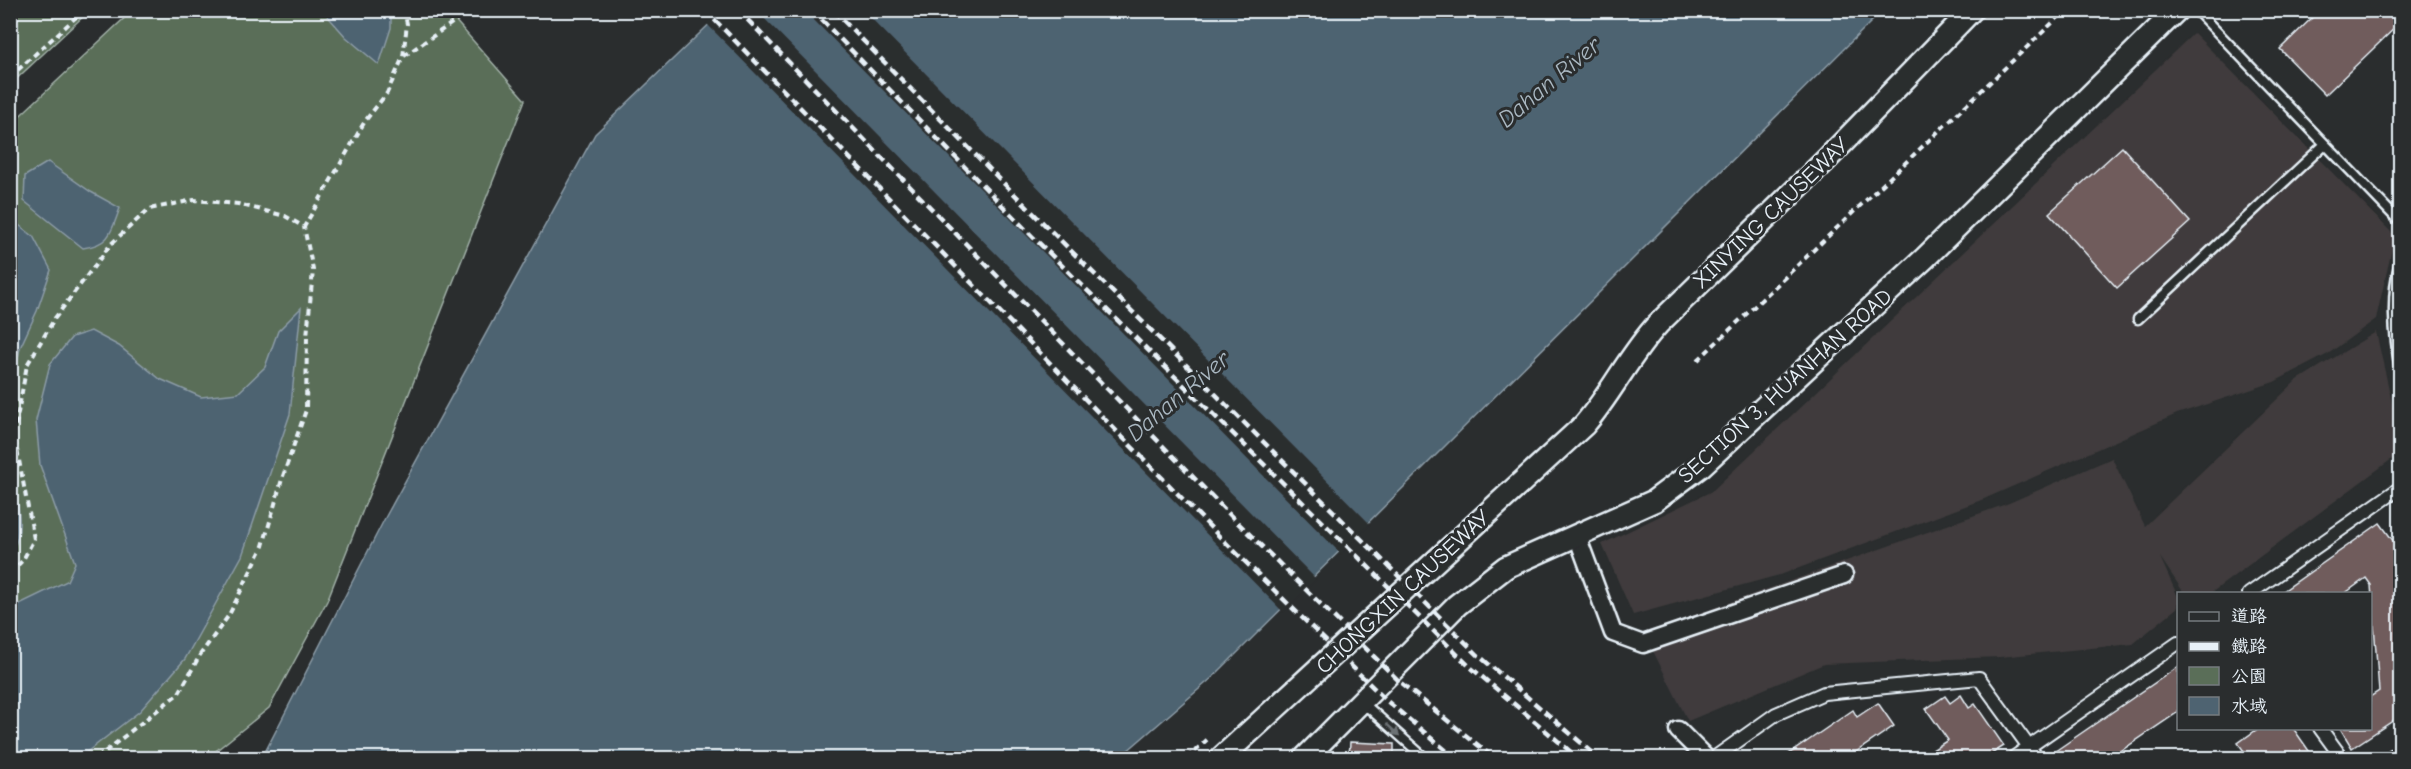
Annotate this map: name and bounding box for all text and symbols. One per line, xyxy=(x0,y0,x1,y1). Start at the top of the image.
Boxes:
water label: Dahan River xyxy=(1492,30,1607,133)
street label: XINYING CAUSEWAY xyxy=(1688,132,1854,294)
street label: SECTION 3, HUANHAN ROAD xyxy=(1673,283,1897,489)
water label: Dahan River xyxy=(1121,344,1236,447)
street label: CHONGXIN CAUSEWAY xyxy=(1311,505,1495,679)
legend xyxy=(2177,592,2372,730)
text: 道路 xyxy=(2231,606,2267,627)
text: 鐵路 xyxy=(2231,636,2267,657)
text: 公園 xyxy=(2231,666,2267,687)
text: 水域 xyxy=(2231,696,2267,717)
one-way arrow xyxy=(1385,723,1400,736)

